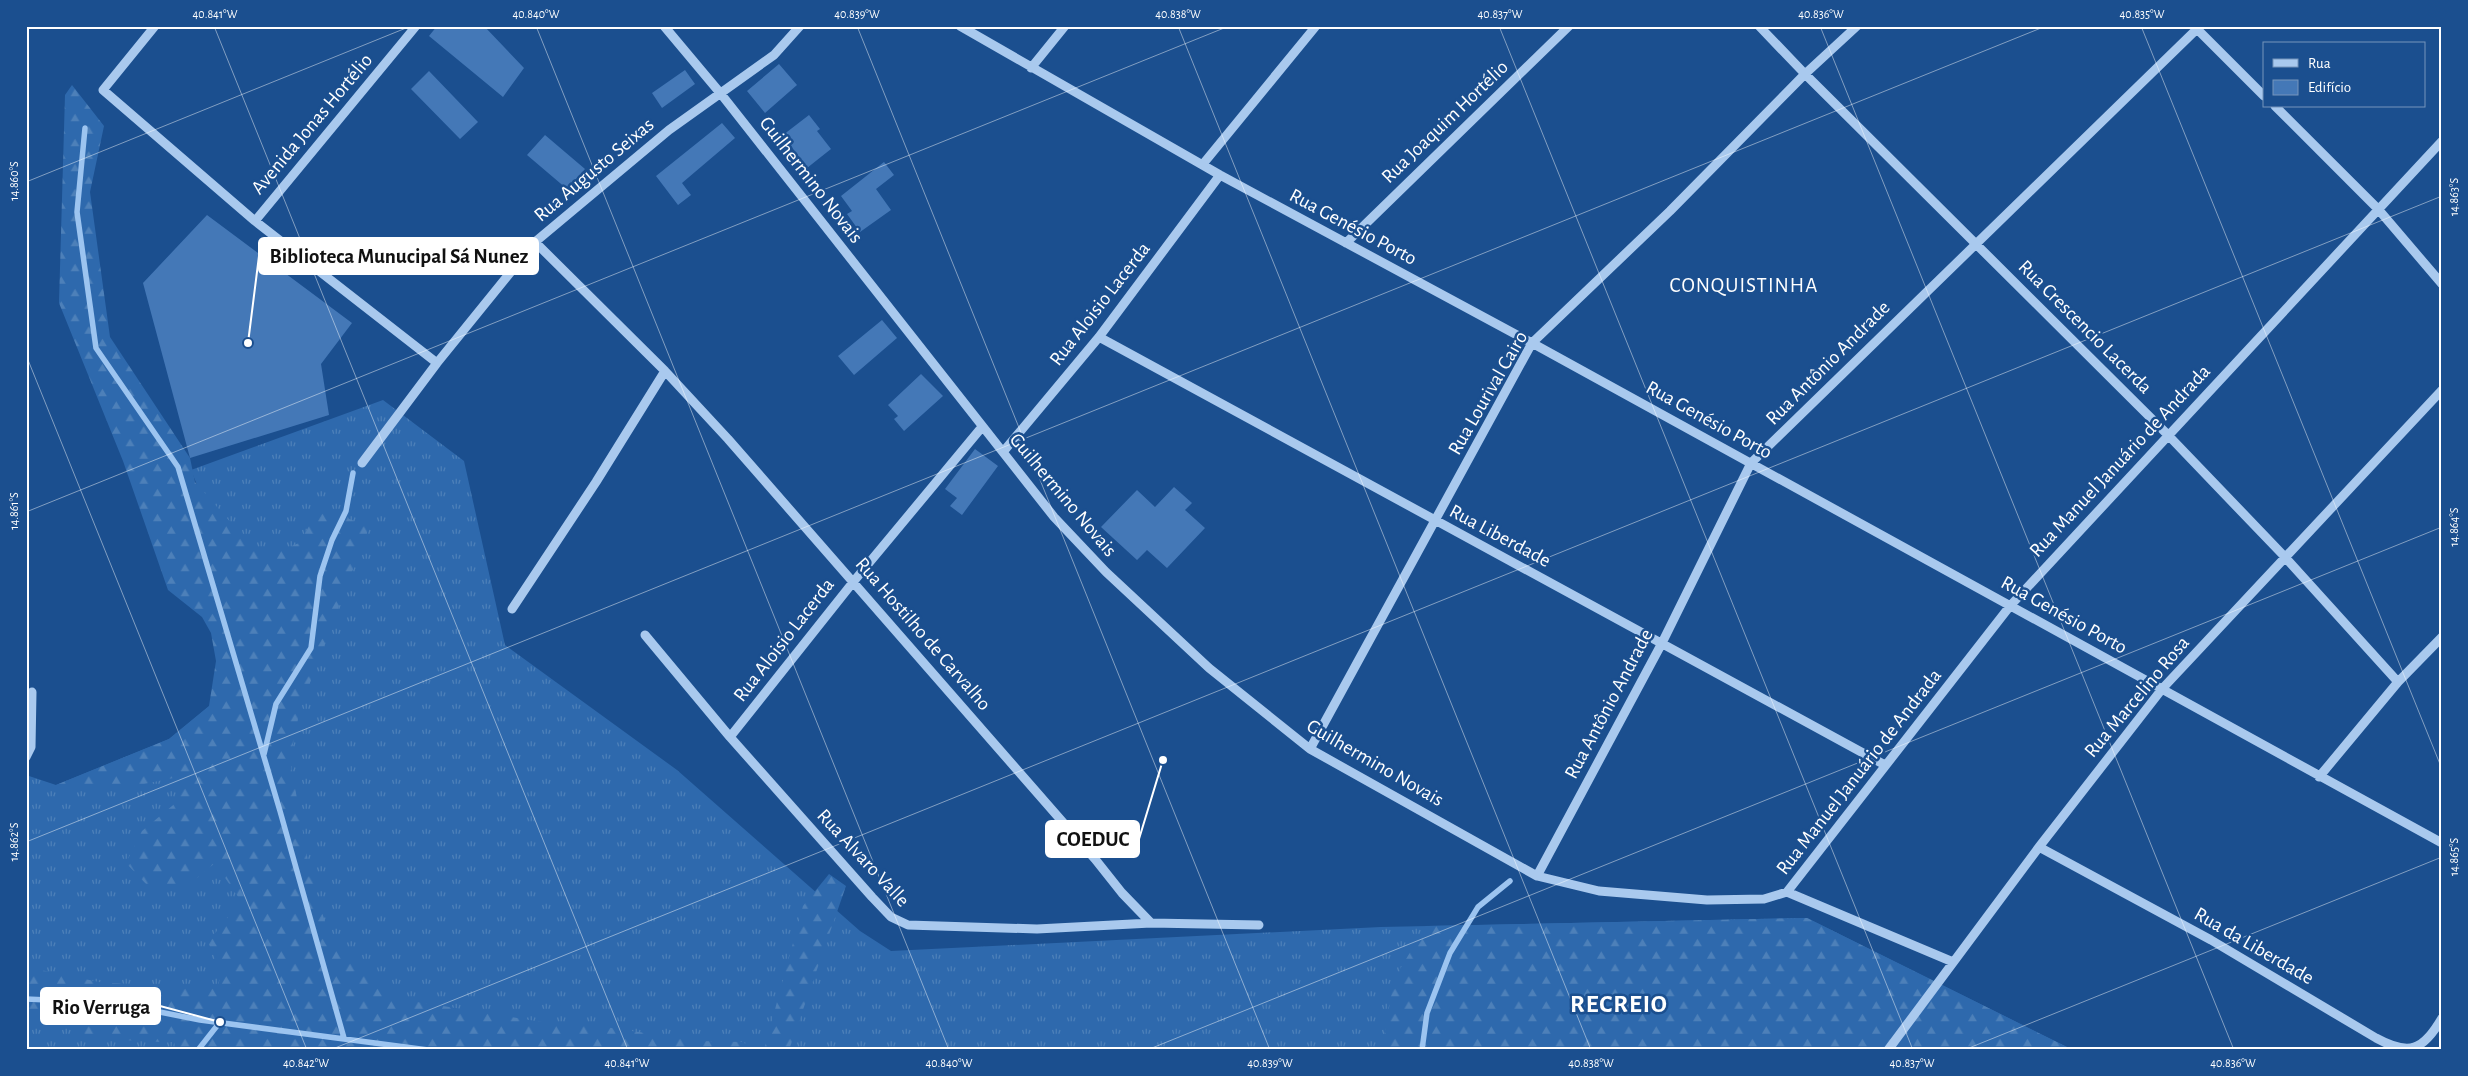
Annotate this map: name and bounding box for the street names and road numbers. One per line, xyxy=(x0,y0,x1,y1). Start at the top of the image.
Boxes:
street label: Avenida Jonas Hortélio xyxy=(248,50,376,198)
street label: Rua Joaquim Hortélio xyxy=(1378,57,1512,187)
street label: Guilhermino Novais xyxy=(756,113,866,247)
street label: Rua Augusto Seixas xyxy=(530,114,658,226)
street label: Rua Genésio Porto xyxy=(1286,185,1420,269)
street label: Rua Aloisio Lacerda xyxy=(1046,239,1154,369)
street label: Rua Crescencio Lacerda xyxy=(2014,256,2156,398)
street label: Rua Antônio Andrade xyxy=(1762,297,1894,429)
street label: Rua Lourival Cairo xyxy=(1445,328,1531,458)
street label: Rua Manuel Januário de Andrada xyxy=(2026,361,2214,561)
street label: Rua Genésio Porto xyxy=(1643,377,1775,463)
street label: Guilhermino Novais xyxy=(1006,429,1120,561)
street label: Rua Liberdade xyxy=(1446,501,1554,571)
street label: Rua Hostilho de Carvalho xyxy=(851,554,995,714)
street label: Rua Genésio Porto xyxy=(1998,572,2130,658)
street label: Rua Aloisio Lacerda xyxy=(730,575,838,705)
street label: Rua Antônio Andrade xyxy=(1561,626,1657,782)
street label: Rua Marcelino Rosa xyxy=(2081,633,2193,761)
street label: Rua Manuel Januário de Andrada xyxy=(1773,665,1945,879)
street label: Guilhermino Novais xyxy=(1303,716,1447,810)
street label: Rua Alvaro Valle xyxy=(813,805,913,911)
street label: Rua da Liberdade xyxy=(2191,904,2317,988)

